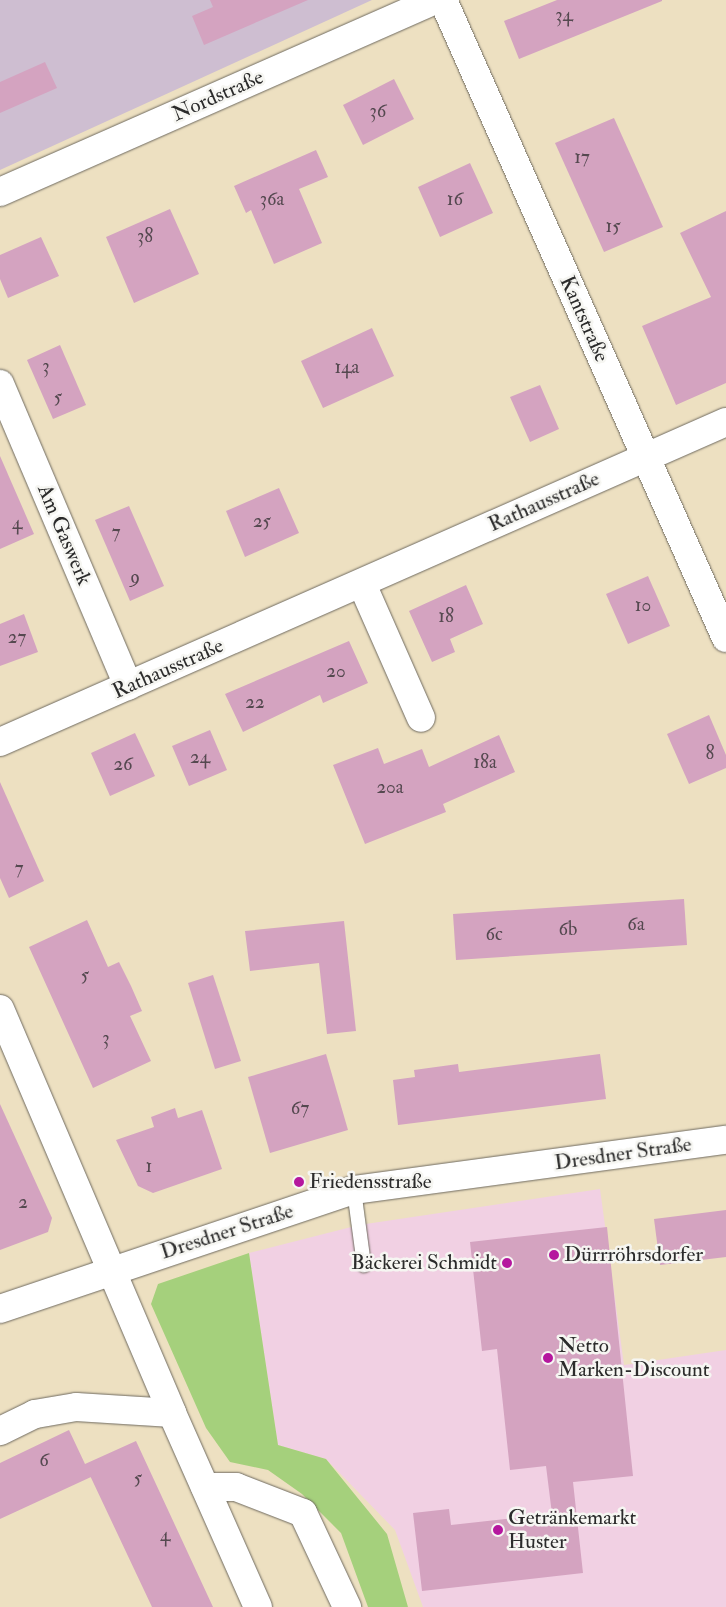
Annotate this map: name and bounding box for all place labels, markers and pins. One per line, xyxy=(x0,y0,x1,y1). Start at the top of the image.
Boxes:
place label: Friedensstraße xyxy=(309,1169,431,1195)
marker: Friedensstraße xyxy=(293,1176,305,1188)
place label: Dürrröhrsdorfer xyxy=(564,1242,703,1268)
marker: Dürrröhrsdorfer xyxy=(548,1249,560,1261)
place label: Bäckerei Schmidt xyxy=(351,1250,497,1276)
marker: Bäckerei Schmidt xyxy=(501,1257,513,1269)
place label: Netto Marken-Discount xyxy=(558,1333,710,1383)
marker: Netto Marken-Discount xyxy=(542,1352,554,1364)
place label: Getränkemarkt Huster xyxy=(508,1505,636,1555)
marker: Getränkemarkt Huster xyxy=(492,1524,504,1536)

